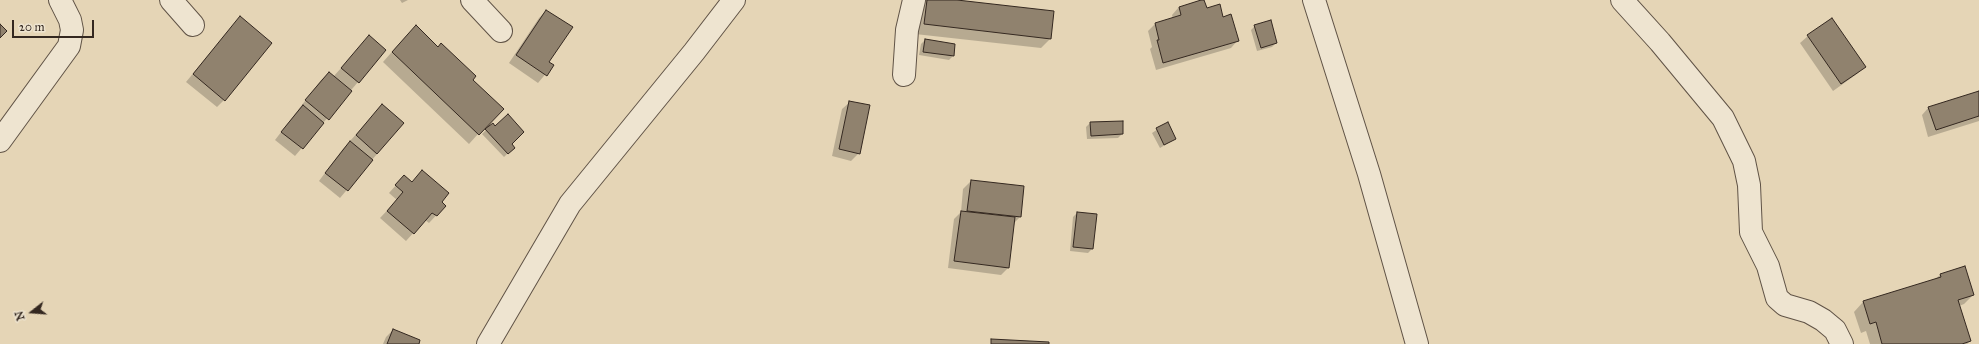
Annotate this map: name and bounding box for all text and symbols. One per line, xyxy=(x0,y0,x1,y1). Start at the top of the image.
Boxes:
scale bar xyxy=(14,12,96,38)
text: 20 m xyxy=(19,20,45,34)
north arrow xyxy=(12,292,52,332)
text: N xyxy=(12,309,28,322)

